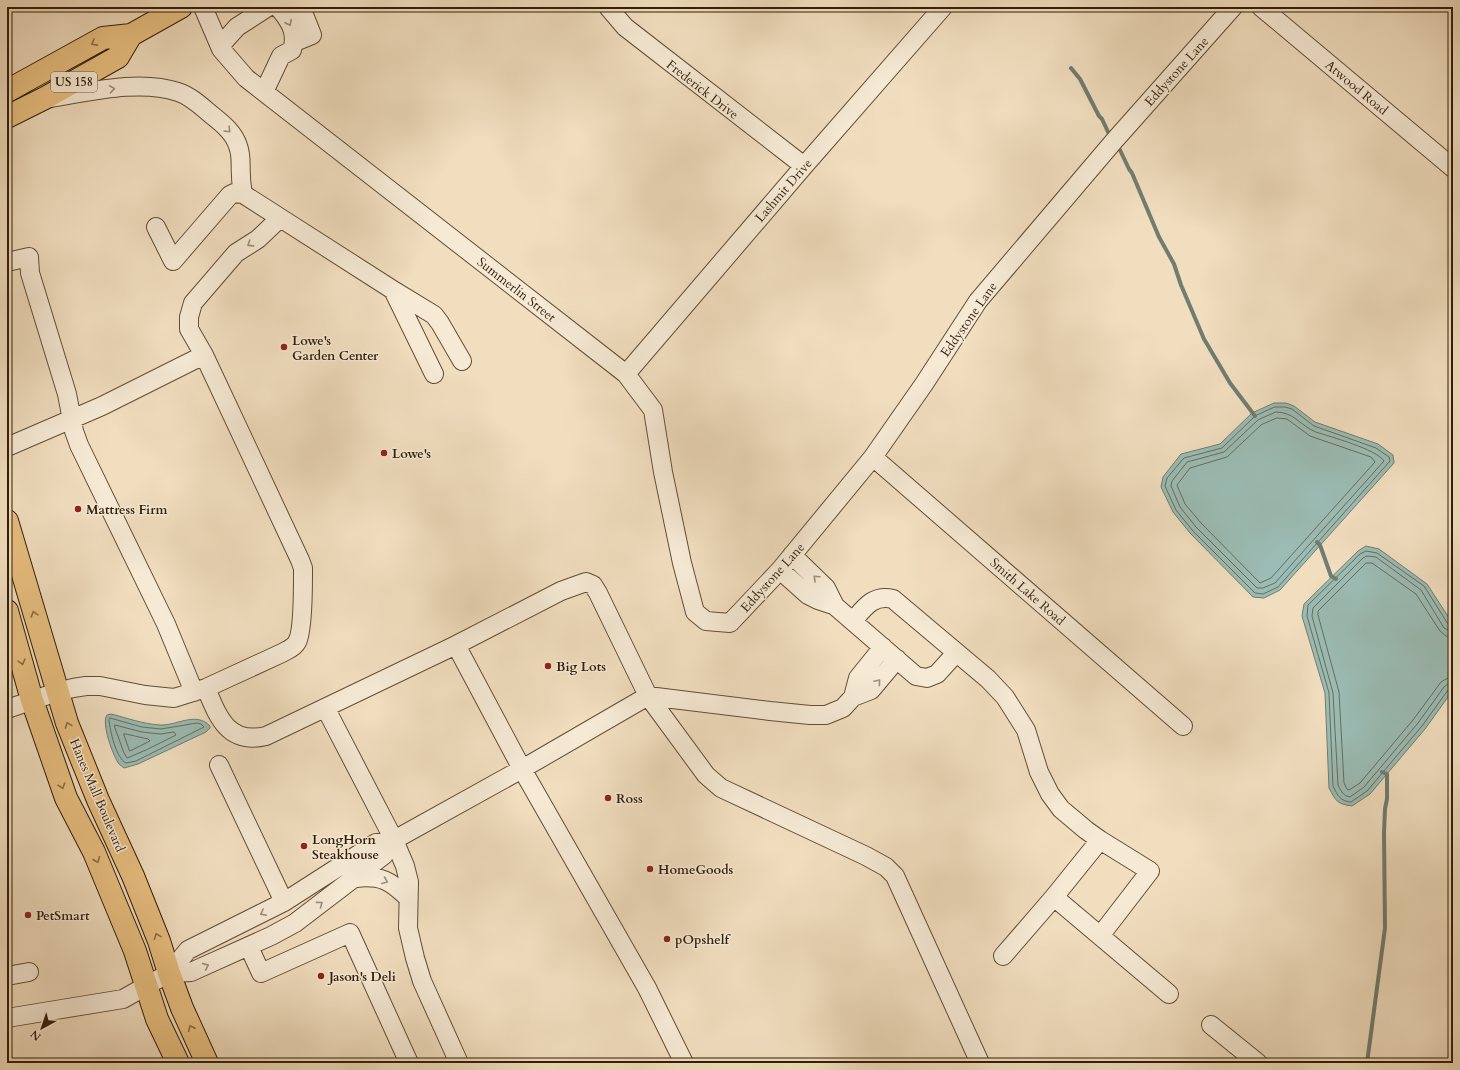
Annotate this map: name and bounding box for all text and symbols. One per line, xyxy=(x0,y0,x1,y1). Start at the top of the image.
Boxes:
one-way arrow xyxy=(284,19,292,26)
street label: Eddystone Lane xyxy=(1141,33,1213,110)
one-way arrow xyxy=(90,39,98,46)
street label: Frederick Drive xyxy=(663,56,742,124)
street label: Atwood Road xyxy=(1321,56,1392,119)
road number: US 158 xyxy=(51,72,97,92)
one-way arrow xyxy=(109,85,115,94)
one-way arrow xyxy=(223,125,231,133)
street label: Lashmit Drive xyxy=(751,155,816,226)
one-way arrow xyxy=(247,239,254,247)
street label: Summerlin Street xyxy=(473,253,560,326)
street label: Eddystone Lane xyxy=(936,278,1001,361)
place label: Lowe's Garden Center xyxy=(292,332,379,365)
marker: Lowe's Garden Center xyxy=(279,342,289,352)
place label: Lowe's xyxy=(392,445,431,463)
marker: Lowe's xyxy=(379,448,389,458)
place label: Mattress Firm xyxy=(86,501,167,519)
marker: Mattress Firm xyxy=(73,504,83,514)
street label: Eddystone Lane xyxy=(737,539,809,616)
street label: Smith Lake Road xyxy=(986,554,1069,630)
one-way arrow xyxy=(813,575,821,582)
one-way arrow xyxy=(30,611,39,618)
one-way arrow xyxy=(17,658,26,665)
place label: Big Lots xyxy=(556,658,606,676)
marker: Big Lots xyxy=(543,661,553,671)
one-way arrow xyxy=(873,680,880,687)
one-way arrow xyxy=(65,722,73,729)
street label: Hanes Mall Boulevard xyxy=(65,736,129,855)
one-way arrow xyxy=(57,782,66,789)
place label: Ross xyxy=(616,790,643,808)
marker: Ross xyxy=(603,793,613,803)
place label: LongHorn Steakhouse xyxy=(312,831,379,864)
marker: LongHorn Steakhouse xyxy=(299,841,309,851)
one-way arrow xyxy=(92,855,100,863)
place label: HomeGoods xyxy=(658,861,734,879)
marker: HomeGoods xyxy=(645,864,655,874)
one-way arrow xyxy=(382,876,389,884)
one-way arrow xyxy=(316,902,323,909)
place label: PetSmart xyxy=(36,907,90,925)
one-way arrow xyxy=(260,908,267,916)
marker: PetSmart xyxy=(23,910,33,920)
place label: pOpshelf xyxy=(675,931,732,949)
one-way arrow xyxy=(153,933,161,940)
marker: pOpshelf xyxy=(662,934,672,944)
one-way arrow xyxy=(202,963,210,971)
place label: Jason's Deli xyxy=(327,968,396,986)
marker: Jason's Deli xyxy=(316,971,326,981)
north arrow xyxy=(22,1008,62,1048)
one-way arrow xyxy=(188,1024,196,1032)
text: N xyxy=(27,1026,44,1044)

